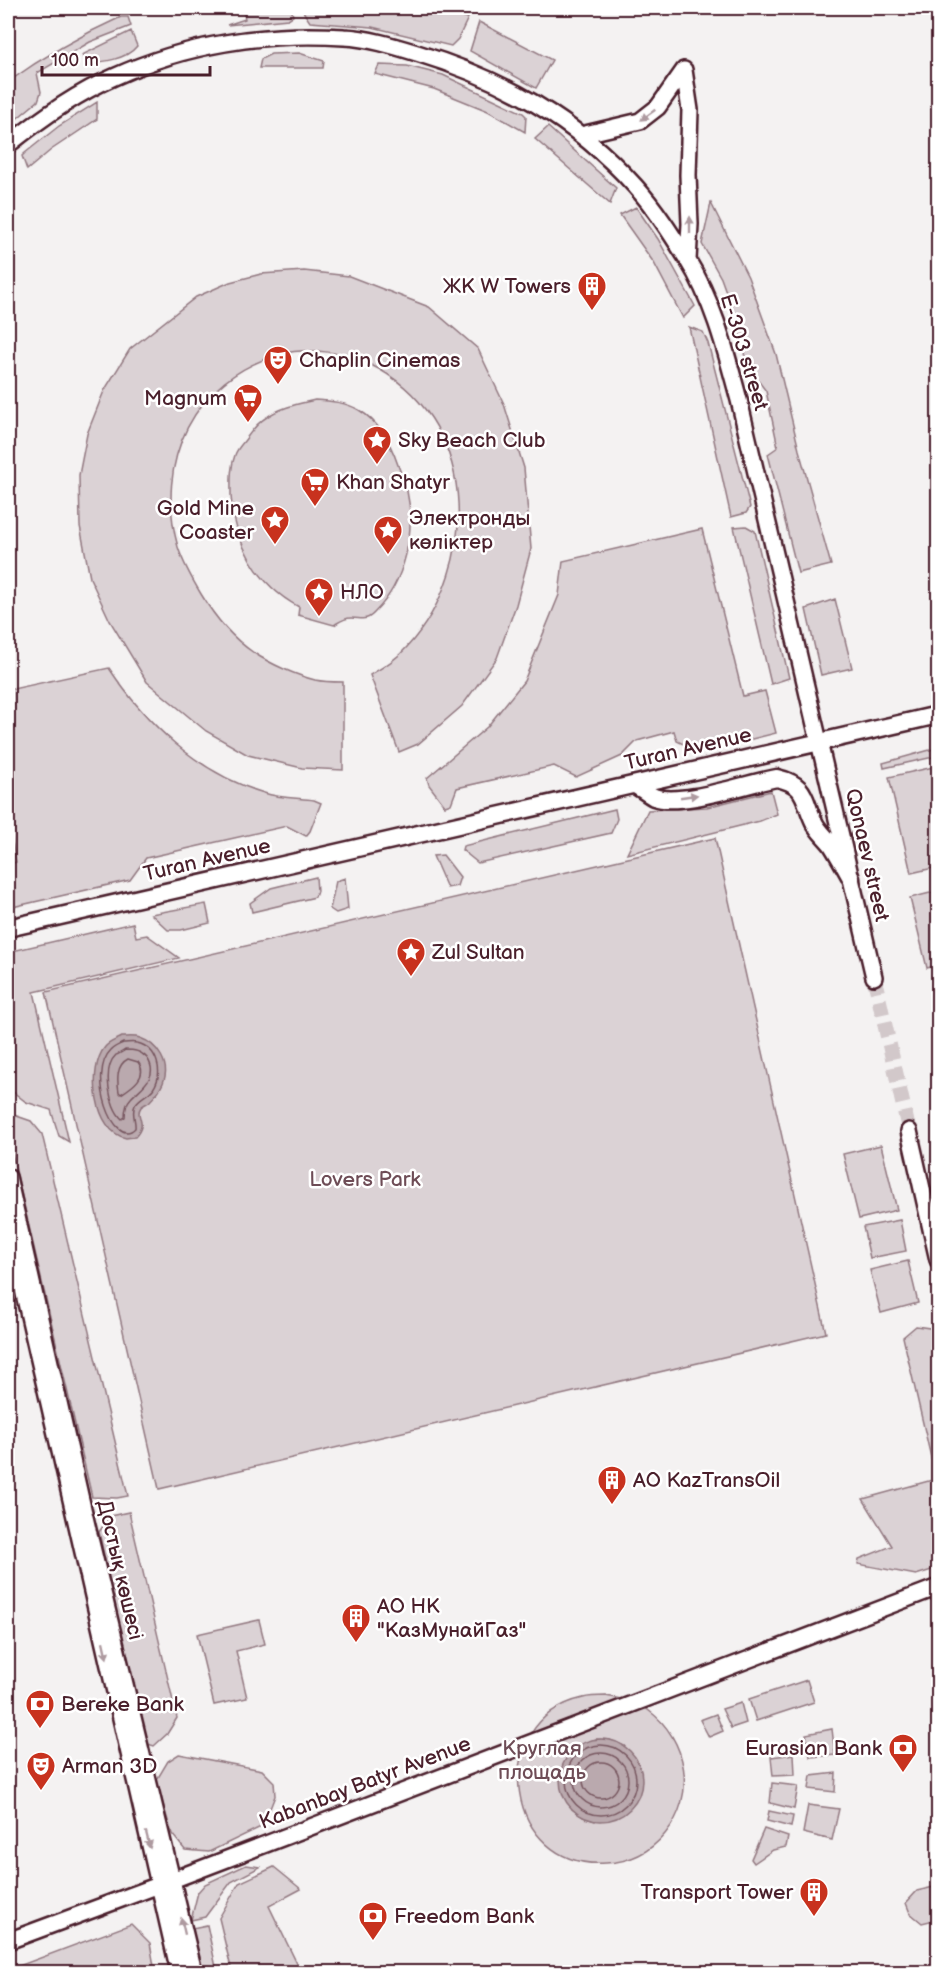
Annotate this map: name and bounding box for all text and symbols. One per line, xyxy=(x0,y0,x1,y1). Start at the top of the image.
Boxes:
scale bar xyxy=(42,39,210,77)
text: 100 m xyxy=(51,50,99,71)
one-way arrow xyxy=(640,109,656,121)
one-way arrow xyxy=(685,215,695,234)
building icon: ЖК W Towers xyxy=(576,270,608,312)
place label: ЖК W Towers xyxy=(443,274,571,299)
street label: E-303 street xyxy=(714,291,774,414)
theatre icon: Chaplin Cinemas xyxy=(262,344,294,386)
place label: Chaplin Cinemas xyxy=(299,348,461,373)
supermarket icon: Magnum xyxy=(232,382,264,424)
place label: Magnum xyxy=(144,386,227,411)
place icon: Sky Beach Club xyxy=(361,424,393,466)
place label: Sky Beach Club xyxy=(398,428,546,453)
supermarket icon: Khan Shatyr xyxy=(299,466,331,508)
place label: Khan Shatyr xyxy=(336,470,450,495)
place label: Gold Mine Coaster xyxy=(157,496,254,545)
place icon: Gold Mine Coaster xyxy=(259,504,291,546)
place label: Электронды көліктер xyxy=(409,506,530,555)
place icon: Электронды көліктер xyxy=(372,514,404,556)
place icon: НЛО xyxy=(303,576,335,618)
place label: НЛО xyxy=(340,580,384,605)
street label: Turan Avenue xyxy=(622,722,754,776)
street label: Qonaev street xyxy=(840,786,895,924)
one-way arrow xyxy=(680,792,699,801)
street label: Turan Avenue xyxy=(141,833,273,887)
place icon: Zul Sultan xyxy=(395,936,427,978)
place label: Zul Sultan xyxy=(431,940,525,965)
park label: Lovers Park xyxy=(309,1167,421,1192)
building icon: АО KazTransOil xyxy=(596,1464,628,1506)
place label: АО KazTransOil xyxy=(632,1468,780,1493)
street label: Достық көшесі xyxy=(92,1498,148,1642)
place label: АО НК "КазМунайГаз" xyxy=(376,1594,526,1643)
building icon: АО НК "КазМунайГаз" xyxy=(340,1602,372,1644)
one-way arrow xyxy=(101,1641,110,1660)
bank icon: Bereke Bank xyxy=(24,1688,56,1730)
place label: Bereke Bank xyxy=(61,1692,185,1717)
street label: Kabanbay Batyr Avenue xyxy=(256,1731,474,1835)
bank icon: Eurasian Bank xyxy=(887,1732,919,1774)
park label: Круглая площадь xyxy=(498,1736,587,1785)
place label: Eurasian Bank xyxy=(745,1736,883,1761)
theatre icon: Arman 3D xyxy=(25,1750,57,1792)
place label: Arman 3D xyxy=(62,1754,157,1779)
one-way arrow xyxy=(144,1831,154,1849)
building icon: Transport Tower xyxy=(798,1876,830,1918)
place label: Transport Tower xyxy=(641,1880,793,1905)
bank icon: Freedom Bank xyxy=(357,1900,389,1942)
place label: Freedom Bank xyxy=(394,1904,535,1929)
one-way arrow xyxy=(178,1917,188,1935)

